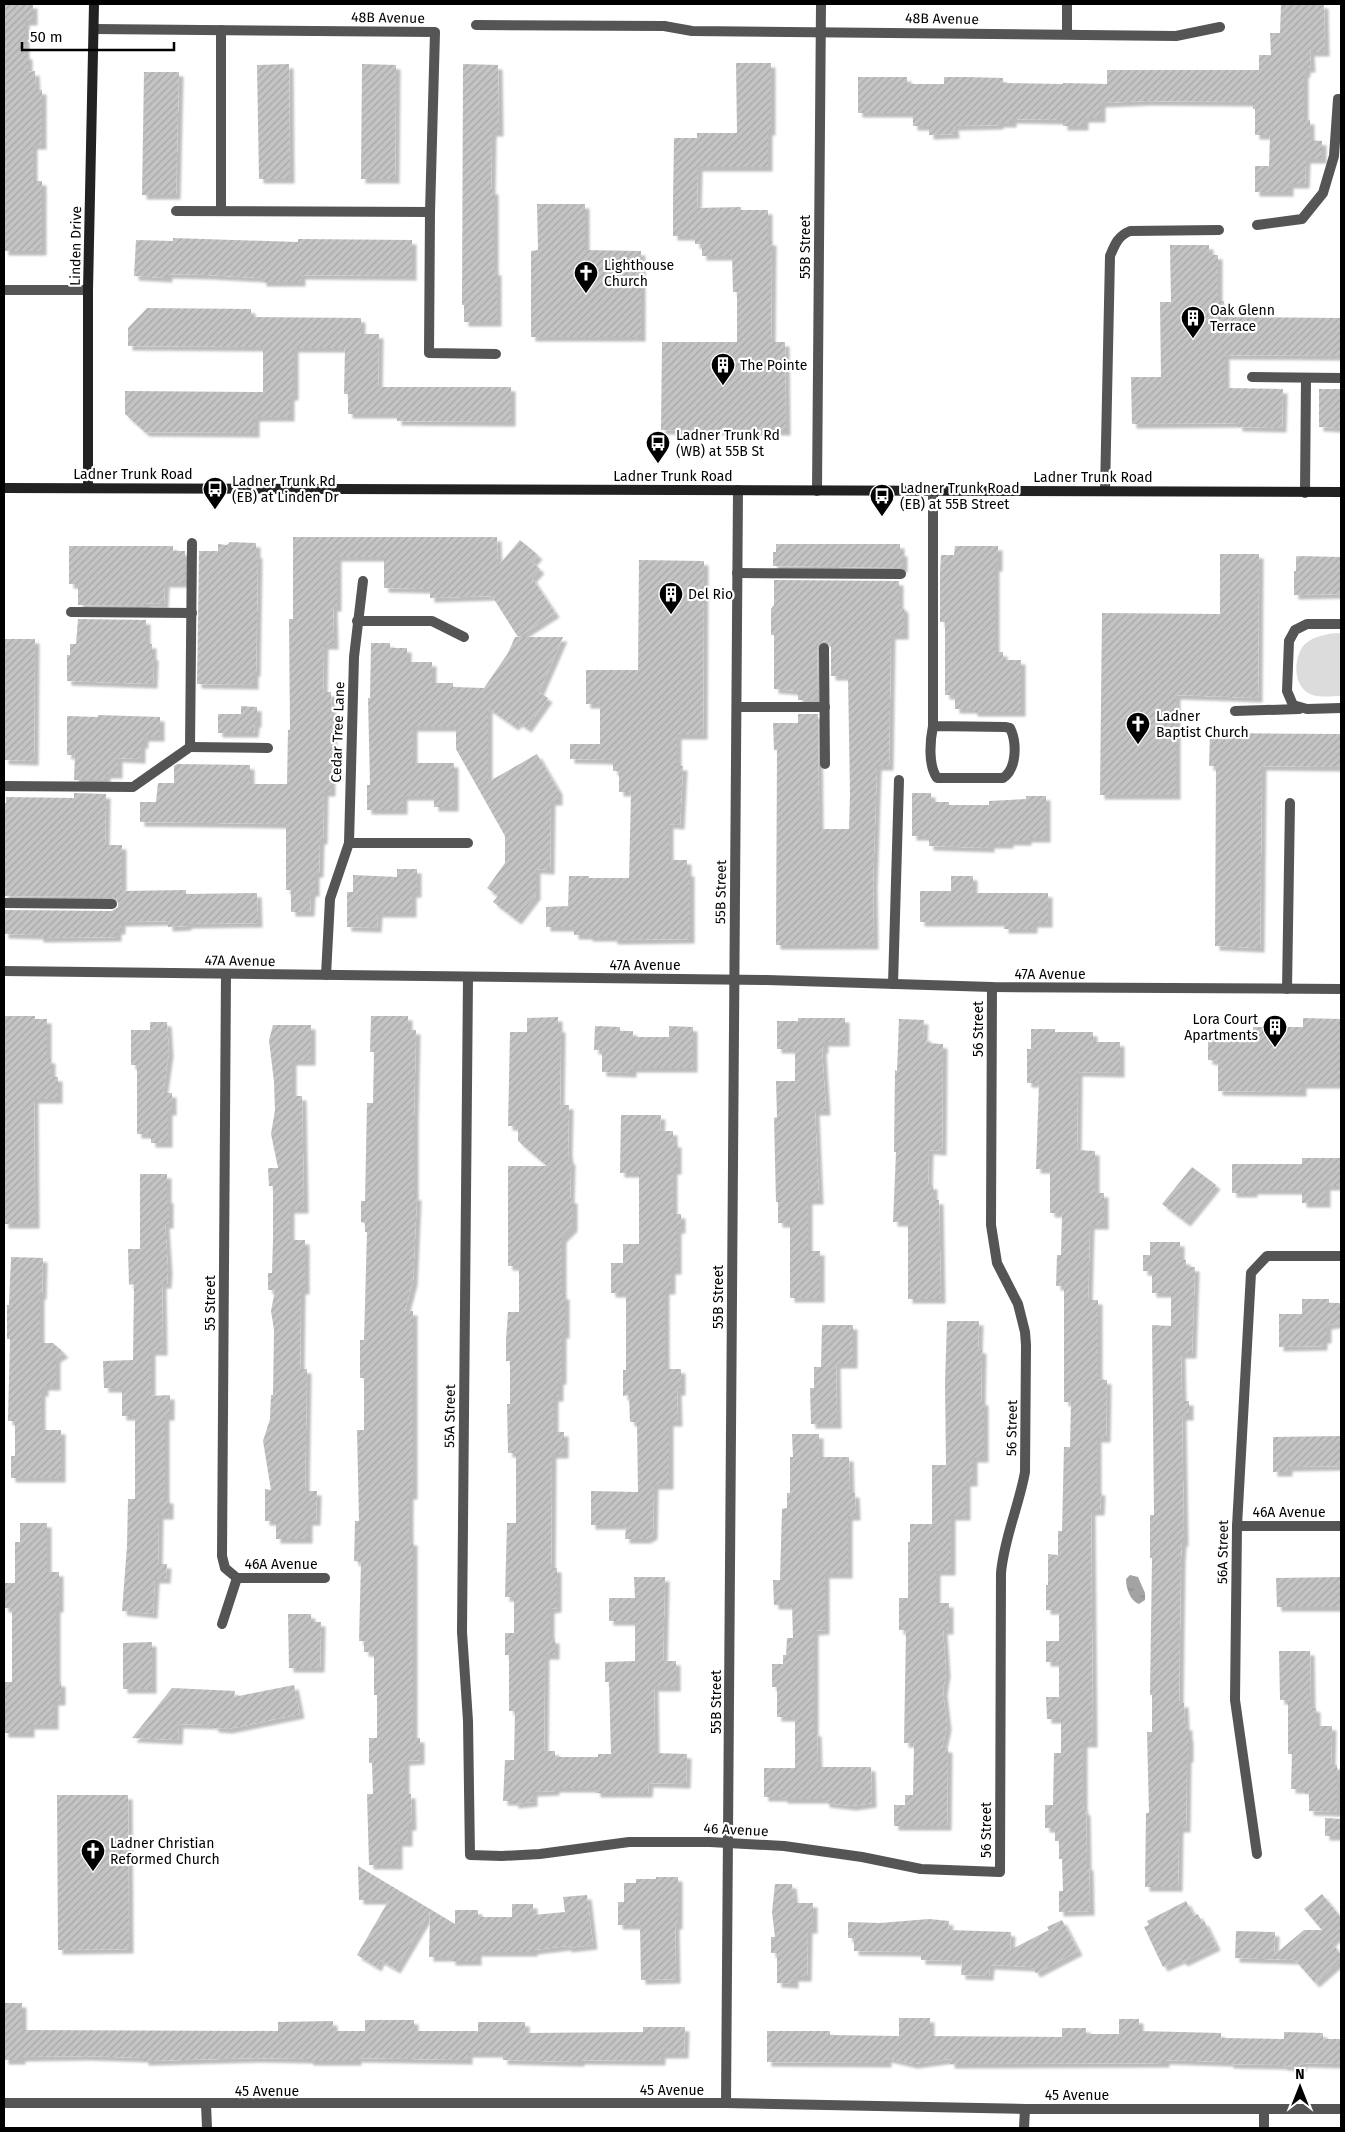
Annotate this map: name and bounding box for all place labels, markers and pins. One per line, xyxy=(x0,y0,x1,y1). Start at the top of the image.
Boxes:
place label: Lighthouse Church xyxy=(604,257,674,290)
church icon: Lighthouse Church xyxy=(573,260,599,294)
place label: Oak Glenn Terrace xyxy=(1210,302,1275,335)
building icon: Oak Glenn Terrace xyxy=(1180,305,1206,339)
building icon: The Pointe xyxy=(710,352,736,386)
place label: The Pointe xyxy=(740,357,807,374)
place label: Ladner Trunk Rd (WB) at 55B St xyxy=(676,427,780,460)
bus stop icon: Ladner Trunk Rd (WB) at 55B St xyxy=(645,430,671,464)
place label: Ladner Trunk Rd (EB) at Linden Dr xyxy=(232,473,339,506)
bus stop icon: Ladner Trunk Rd (EB) at Linden Dr xyxy=(202,476,228,510)
place label: Ladner Trunk Road (EB) at 55B Street xyxy=(900,480,1020,513)
bus stop icon: Ladner Trunk Road (EB) at 55B Street xyxy=(869,483,895,517)
building icon: Del Rio xyxy=(658,581,684,615)
place label: Del Rio xyxy=(688,586,733,603)
place label: Ladner Baptist Church xyxy=(1156,708,1249,741)
church icon: Ladner Baptist Church xyxy=(1125,711,1151,745)
place label: Lora Court Apartments xyxy=(1184,1011,1259,1044)
building icon: Lora Court Apartments xyxy=(1262,1014,1288,1048)
place label: Ladner Christian Reformed Church xyxy=(110,1835,220,1868)
church icon: Ladner Christian Reformed Church xyxy=(80,1838,106,1872)

